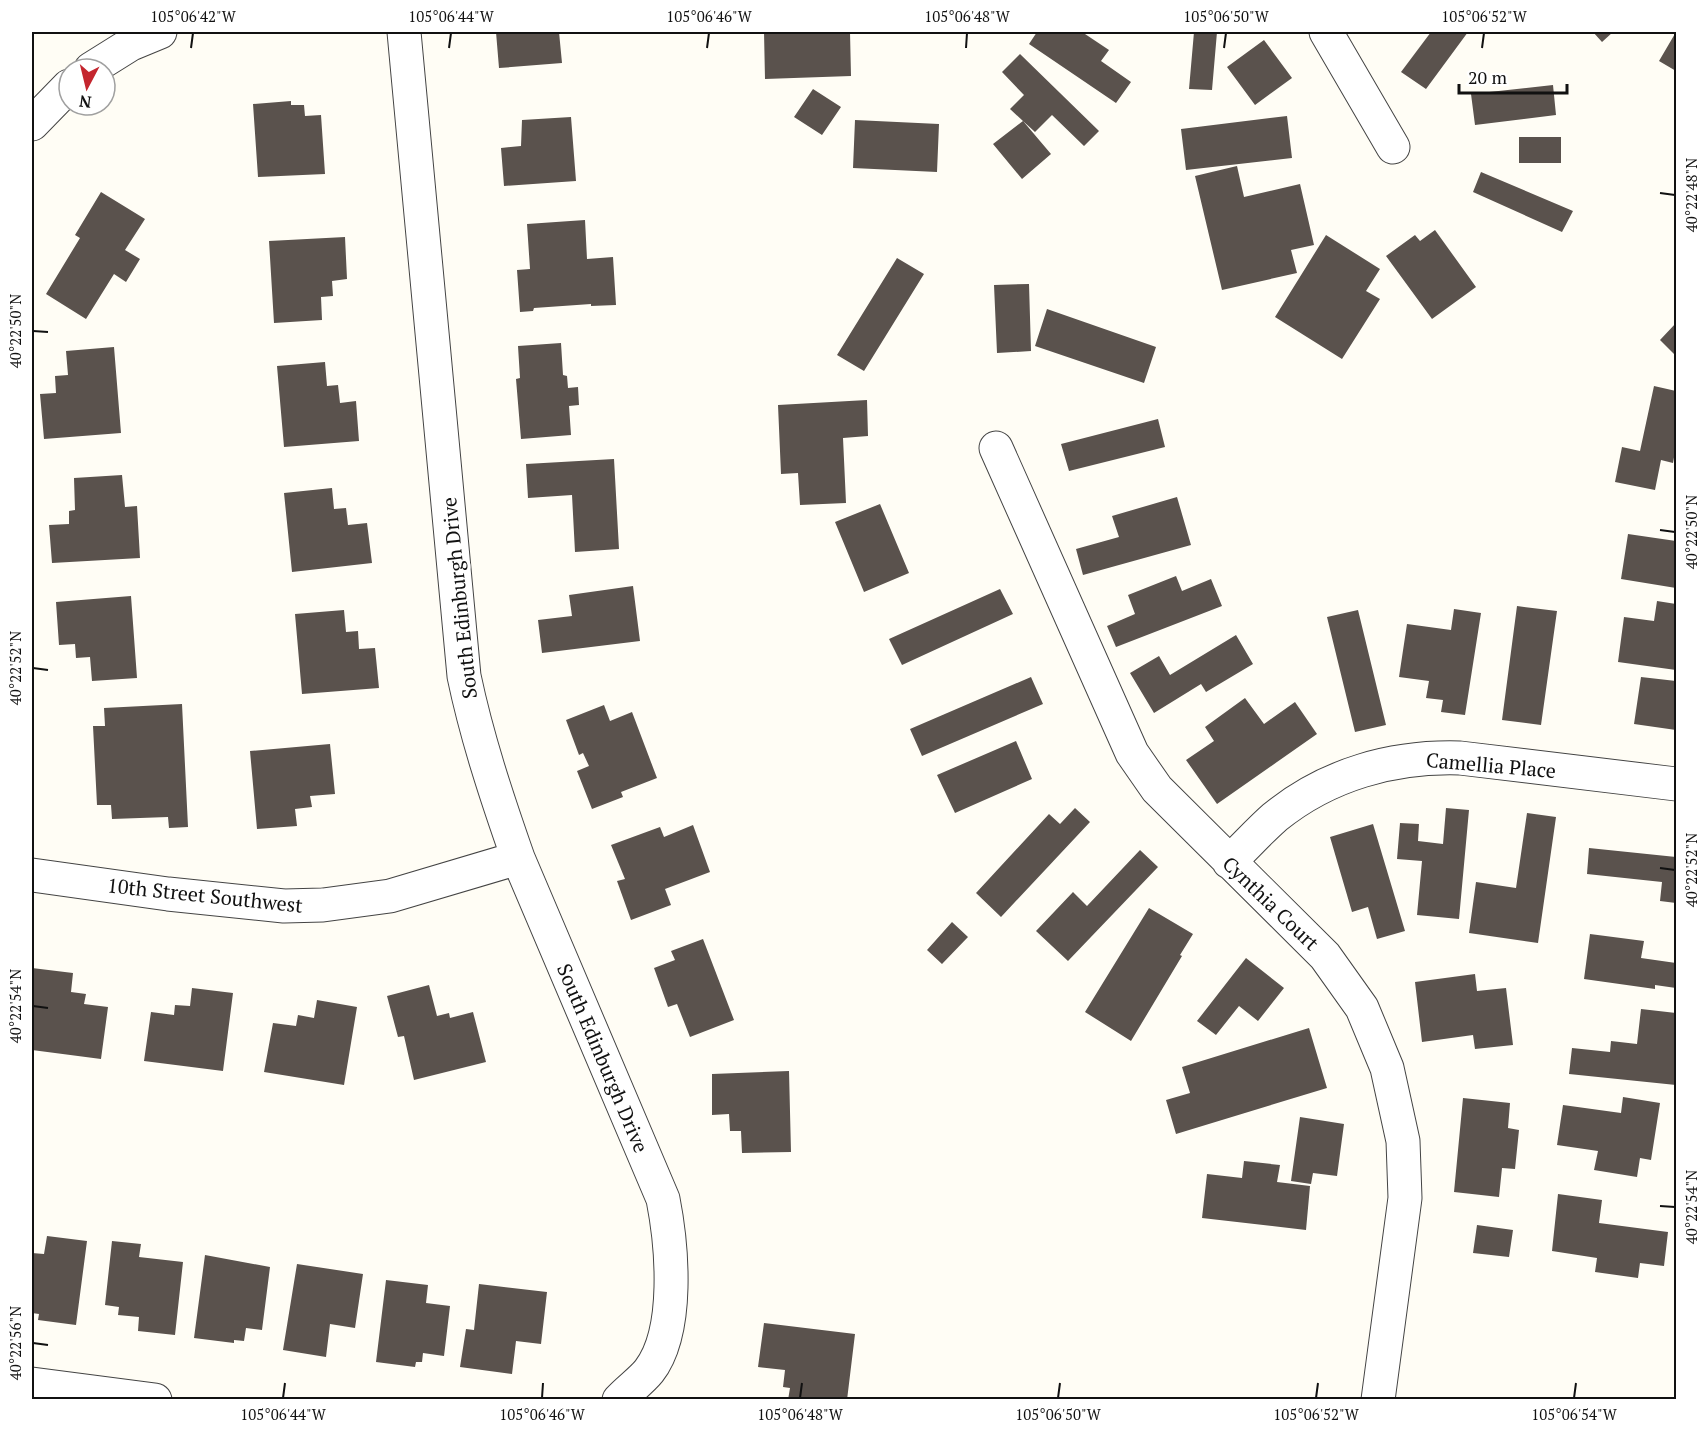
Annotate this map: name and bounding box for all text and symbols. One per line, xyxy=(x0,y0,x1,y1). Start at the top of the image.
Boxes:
text: 105°06'42"W xyxy=(150,6,237,26)
text: 105°06'44"W xyxy=(408,6,495,26)
text: 105°06'46"W xyxy=(666,6,753,26)
text: 105°06'48"W xyxy=(924,6,1011,26)
text: 105°06'50"W xyxy=(1183,6,1270,26)
text: 105°06'52"W xyxy=(1441,6,1528,26)
north arrow xyxy=(57,57,117,117)
scale bar xyxy=(1459,57,1567,95)
text: 20 m xyxy=(1468,65,1508,89)
text: N xyxy=(78,90,93,114)
text: 40°22'48"N xyxy=(1681,158,1701,232)
text: 40°22'50"N xyxy=(5,294,25,368)
text: 40°22'50"N xyxy=(1681,495,1701,569)
street label: South Edinburgh Drive xyxy=(435,496,483,700)
text: 40°22'52"N xyxy=(5,631,25,705)
street label: Camellia Place xyxy=(1425,746,1557,784)
text: 40°22'52"N xyxy=(1681,833,1701,907)
street label: Cynthia Court xyxy=(1217,850,1326,956)
street label: 10th Street Southwest xyxy=(106,871,305,919)
street label: South Edinburgh Drive xyxy=(551,959,655,1157)
text: 40°22'54"N xyxy=(5,969,25,1043)
text: 40°22'54"N xyxy=(1681,1170,1701,1244)
text: 40°22'56"N xyxy=(5,1306,25,1380)
text: 105°06'44"W xyxy=(240,1404,327,1424)
text: 105°06'46"W xyxy=(499,1404,586,1424)
text: 105°06'48"W xyxy=(757,1404,844,1424)
text: 105°06'50"W xyxy=(1015,1404,1102,1424)
text: 105°06'52"W xyxy=(1273,1404,1360,1424)
text: 105°06'54"W xyxy=(1531,1404,1618,1424)

